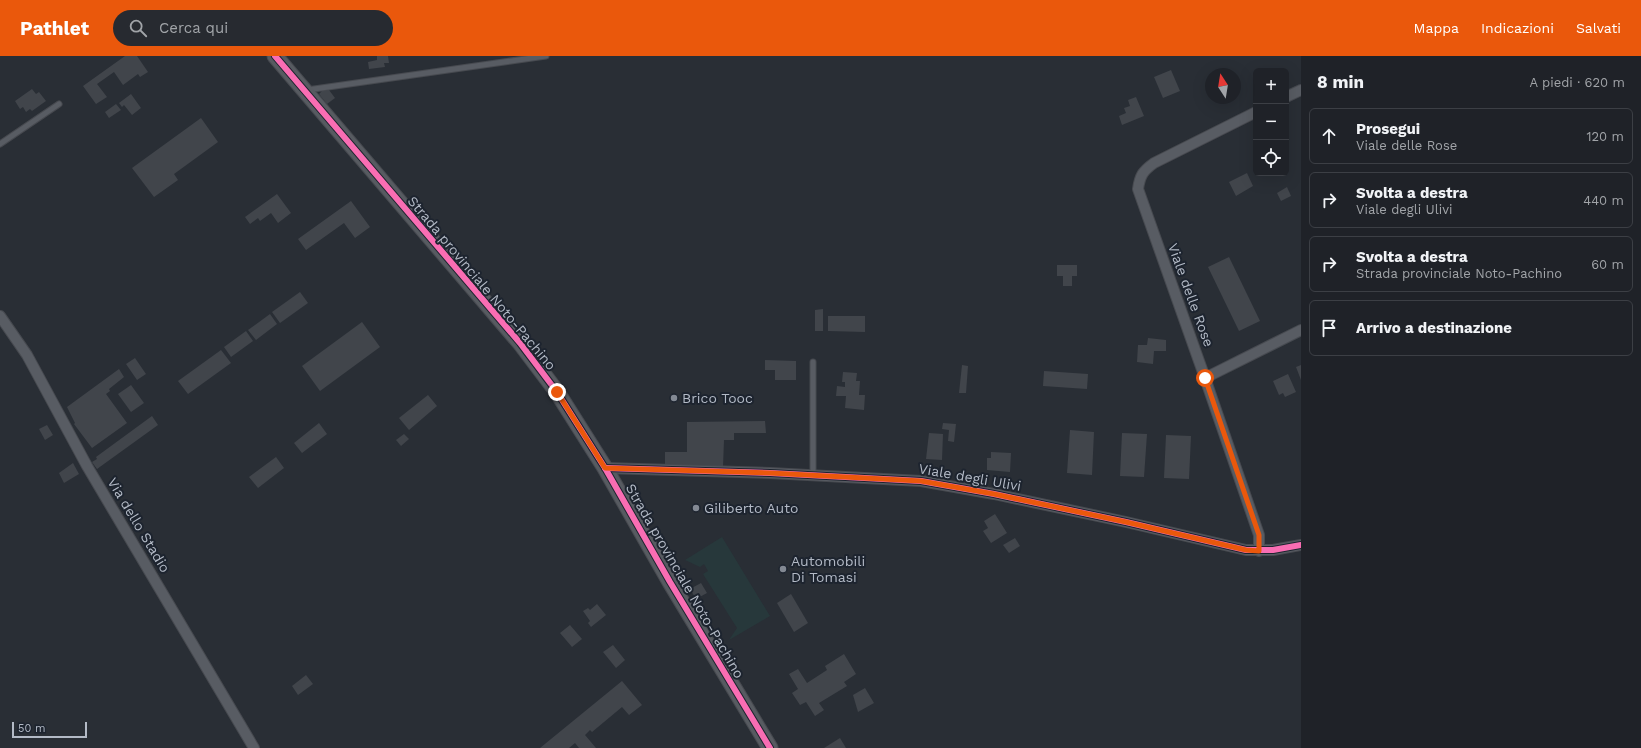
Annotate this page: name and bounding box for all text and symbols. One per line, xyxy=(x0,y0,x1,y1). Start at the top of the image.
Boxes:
search box xyxy=(113,10,393,46)
text: Pathlet xyxy=(20,17,89,40)
icon: search xyxy=(127,17,149,39)
text: Cerca qui xyxy=(159,19,228,37)
text: Mappa xyxy=(1414,20,1459,36)
text: Indicazioni xyxy=(1481,20,1554,36)
text: Salvati xyxy=(1576,20,1621,36)
north arrow xyxy=(1205,68,1241,104)
map controls xyxy=(1253,68,1289,176)
button: + xyxy=(1253,68,1289,104)
text: 8 min xyxy=(1317,72,1364,92)
text: A piedi · 620 m xyxy=(1530,75,1625,90)
button: − xyxy=(1253,104,1289,140)
text: Prosegui xyxy=(1356,120,1420,138)
icon: ahead xyxy=(1318,125,1340,147)
text: 120 m xyxy=(1586,129,1624,144)
text: Viale delle Rose xyxy=(1356,138,1457,153)
button: locate xyxy=(1253,140,1289,176)
text: Svolta a destra xyxy=(1356,184,1468,202)
icon: right xyxy=(1318,189,1340,211)
street label: Strada provinciale Noto-Pachino xyxy=(405,193,559,373)
text: 440 m xyxy=(1583,193,1624,208)
text: Viale degli Ulivi xyxy=(1356,202,1452,217)
street label: Viale delle Rose xyxy=(1165,241,1217,349)
text: Svolta a destra xyxy=(1356,248,1468,266)
icon: right xyxy=(1318,253,1340,275)
text: 60 m xyxy=(1591,257,1624,272)
text: Strada provinciale Noto-Pachino xyxy=(1356,266,1562,281)
icon: arrive xyxy=(1318,317,1340,339)
text: Arrivo a destinazione xyxy=(1356,319,1512,337)
route start xyxy=(1196,369,1214,387)
route end xyxy=(548,383,566,401)
place label: Brico Tooc xyxy=(682,390,753,406)
marker: Brico Tooc xyxy=(669,393,679,403)
street label: Viale degli Ulivi xyxy=(918,460,1022,494)
street label: Via dello Stadio xyxy=(104,475,174,575)
street label: Strada provinciale Noto-Pachino xyxy=(623,481,747,681)
place label: Giliberto Auto xyxy=(704,500,799,516)
marker: Giliberto Auto xyxy=(691,503,701,513)
place label: Automobili Di Tomasi xyxy=(791,553,865,585)
marker: Automobili Di Tomasi xyxy=(778,564,788,574)
scale bar xyxy=(12,720,87,739)
text: 50 m xyxy=(18,722,45,735)

